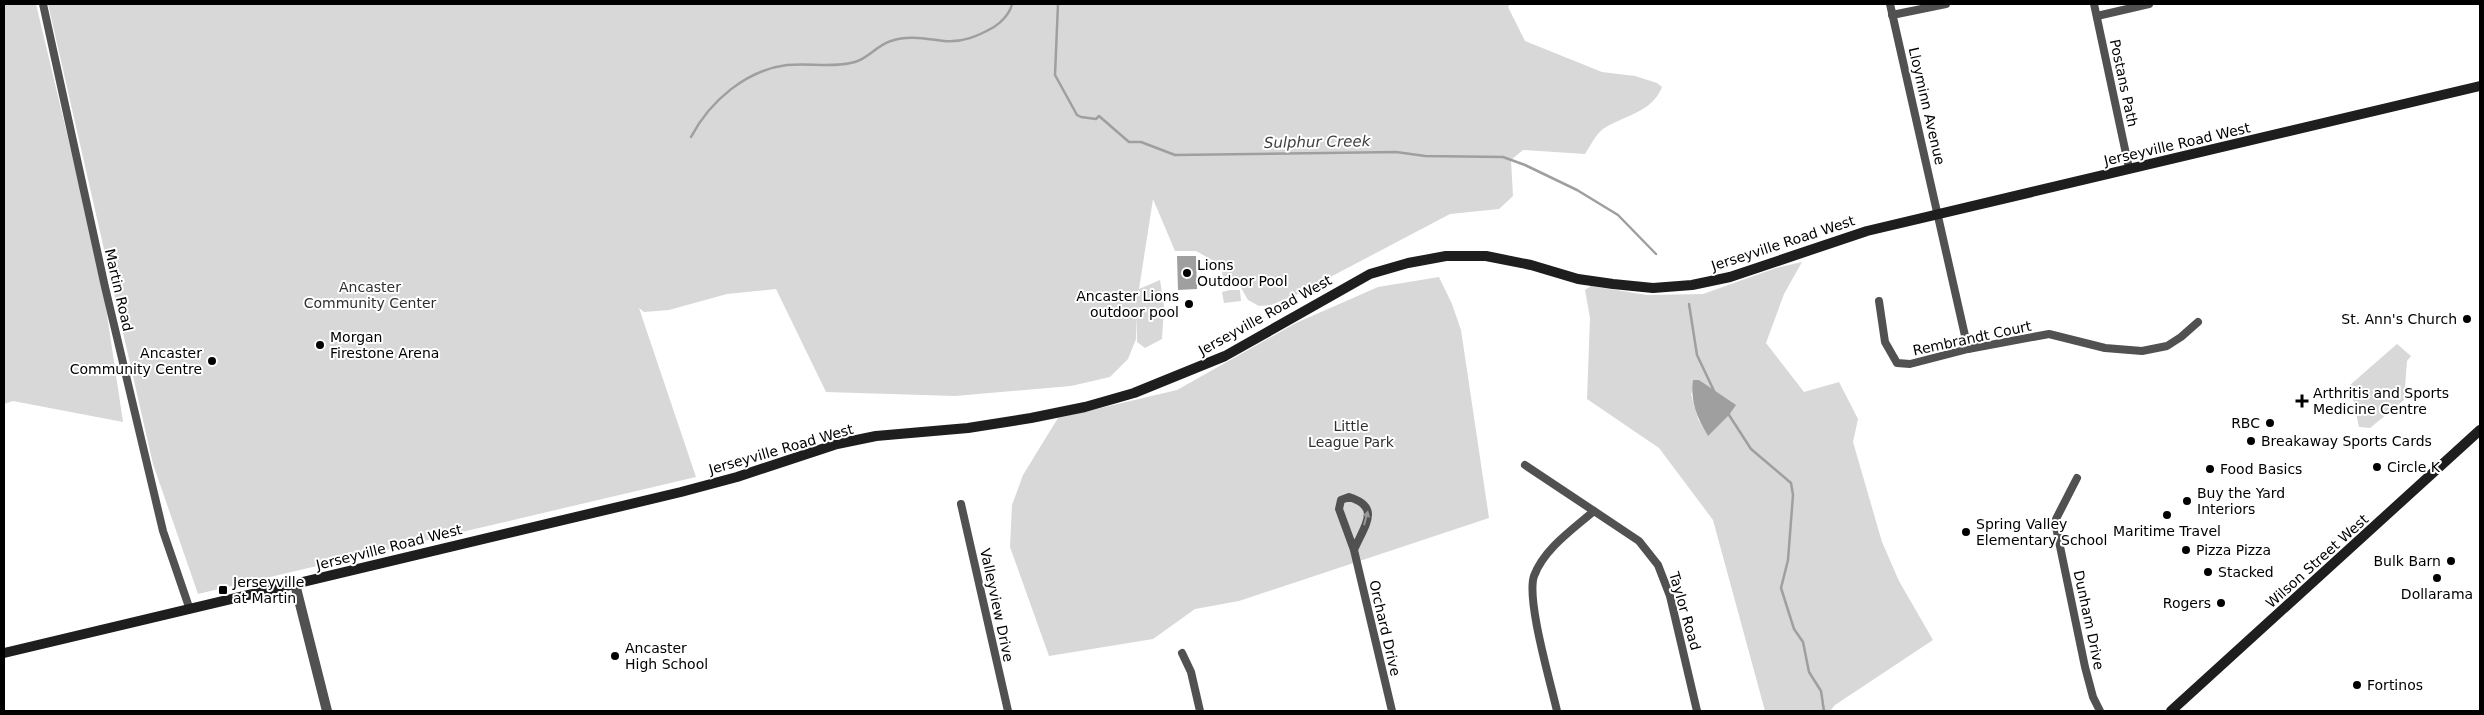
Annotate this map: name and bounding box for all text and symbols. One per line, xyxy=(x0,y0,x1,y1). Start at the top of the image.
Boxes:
street label: Postans Path xyxy=(2107,38,2141,128)
street label: Lloyminn Avenue xyxy=(1906,46,1948,166)
street label: Jerseyville Road West xyxy=(2101,119,2252,169)
water label: Sulphur Creek xyxy=(1264,132,1372,152)
street label: Jerseyville Road West xyxy=(1708,212,1857,274)
street label: Martin Road xyxy=(102,247,136,333)
place label: Lions Outdoor Pool xyxy=(1197,257,1288,289)
marker: Lions Outdoor Pool xyxy=(1181,267,1193,279)
street label: Jerseyville Road West xyxy=(1195,271,1335,359)
park label: Ancaster Community Center xyxy=(304,279,437,311)
place label: Ancaster Lions outdoor pool xyxy=(1076,288,1179,320)
marker: Ancaster Lions outdoor pool xyxy=(1183,298,1195,310)
place label: St. Ann's Church xyxy=(2341,311,2457,327)
marker: St. Ann's Church xyxy=(2461,313,2473,325)
street label: Rembrandt Court xyxy=(1911,318,2033,358)
place label: Morgan Firestone Arena xyxy=(330,329,439,361)
marker: Morgan Firestone Arena xyxy=(314,339,326,351)
place label: Ancaster Community Centre xyxy=(70,345,202,377)
marker: Ancaster Community Centre xyxy=(206,355,218,367)
place label: Arthritis and Sports Medicine Centre xyxy=(2313,385,2449,417)
marker: Arthritis and Sports Medicine Centre xyxy=(2295,394,2309,408)
place label: RBC xyxy=(2231,415,2260,431)
marker: RBC xyxy=(2264,417,2276,429)
park label: Little League Park xyxy=(1308,418,1395,450)
street label: Jerseyville Road West xyxy=(706,421,856,478)
place label: Breakaway Sports Cards xyxy=(2261,433,2432,449)
marker: Breakaway Sports Cards xyxy=(2245,435,2257,447)
place label: Circle K xyxy=(2387,459,2441,475)
place label: Food Basics xyxy=(2220,461,2302,477)
marker: Circle K xyxy=(2371,461,2383,473)
marker: Food Basics xyxy=(2204,463,2216,475)
place label: Buy the Yard Interiors xyxy=(2197,485,2285,517)
marker: Buy the Yard Interiors xyxy=(2181,495,2193,507)
marker: Maritime Travel xyxy=(2161,509,2173,521)
one-way arrow xyxy=(1363,510,1371,525)
street label: Wilson Street West xyxy=(2263,511,2372,611)
place label: Spring Valley Elementary School xyxy=(1976,516,2108,548)
street label: Jerseyville Road West xyxy=(313,521,464,573)
place label: Maritime Travel xyxy=(2113,523,2221,539)
marker: Spring Valley Elementary School xyxy=(1960,526,1972,538)
place label: Pizza Pizza xyxy=(2196,542,2271,558)
marker: Pizza Pizza xyxy=(2180,544,2192,556)
street label: Valleyview Drive xyxy=(977,547,1017,663)
place label: Bulk Barn xyxy=(2374,553,2441,569)
marker: Bulk Barn xyxy=(2445,555,2457,567)
place label: Stacked xyxy=(2218,564,2274,580)
marker: Stacked xyxy=(2202,566,2214,578)
street label: Taylor Road xyxy=(1666,569,1704,652)
street label: Dunham Drive xyxy=(2071,569,2107,671)
marker: Dollarama xyxy=(2431,572,2443,584)
place label: Jerseyville at Martin xyxy=(232,574,304,606)
street label: Orchard Drive xyxy=(1366,579,1404,677)
marker: Jerseyville at Martin xyxy=(217,584,229,596)
place label: Dollarama xyxy=(2401,586,2473,602)
place label: Rogers xyxy=(2163,595,2211,611)
marker: Rogers xyxy=(2215,597,2227,609)
place label: Ancaster High School xyxy=(625,640,708,672)
marker: Ancaster High School xyxy=(609,650,621,662)
place label: Fortinos xyxy=(2367,677,2423,693)
marker: Fortinos xyxy=(2351,679,2363,691)

